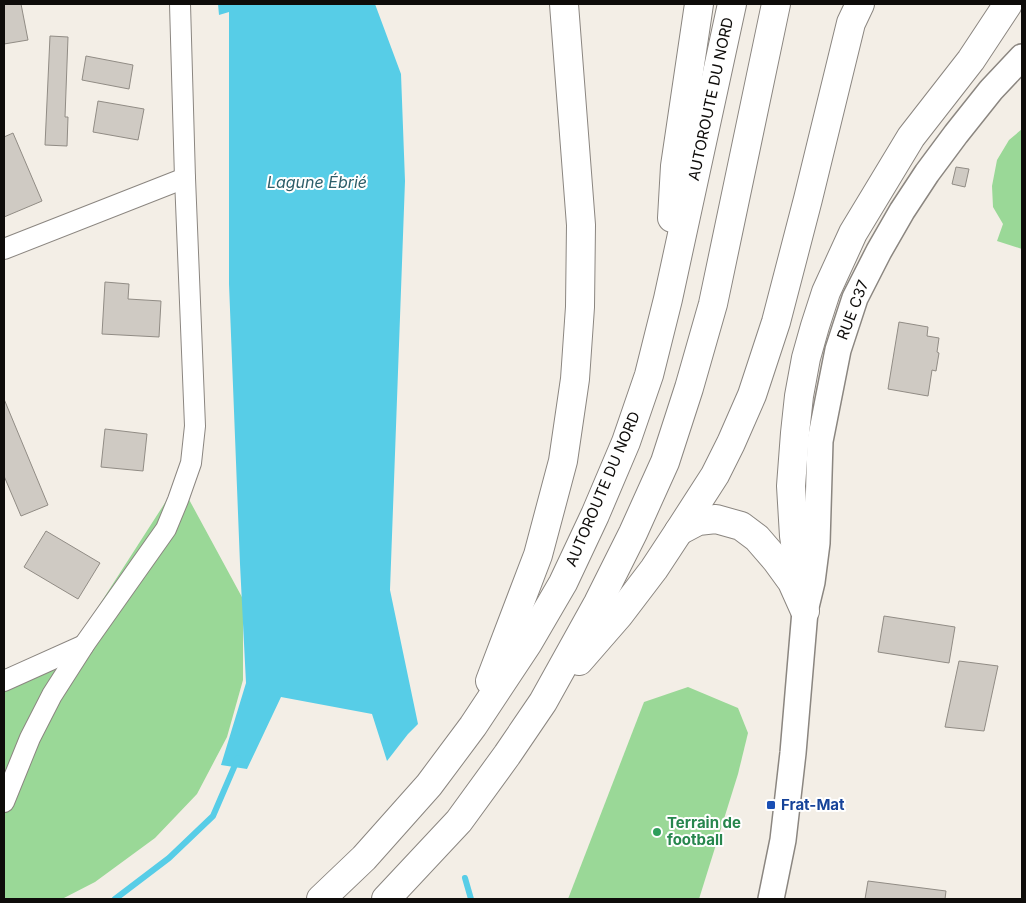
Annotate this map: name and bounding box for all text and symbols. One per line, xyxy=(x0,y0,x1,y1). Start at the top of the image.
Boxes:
street label: AUTOROUTE DU NORD xyxy=(684,15,737,182)
water label: Lagune Ébrié xyxy=(267,172,367,192)
street label: RUE C37 xyxy=(832,277,873,343)
street label: AUTOROUTE DU NORD xyxy=(561,408,644,569)
place label: Frat-Mat xyxy=(781,795,845,814)
marker: Frat-Mat xyxy=(765,799,777,811)
place label: Terrain de football xyxy=(667,813,741,849)
marker: Terrain de football xyxy=(651,826,663,838)

